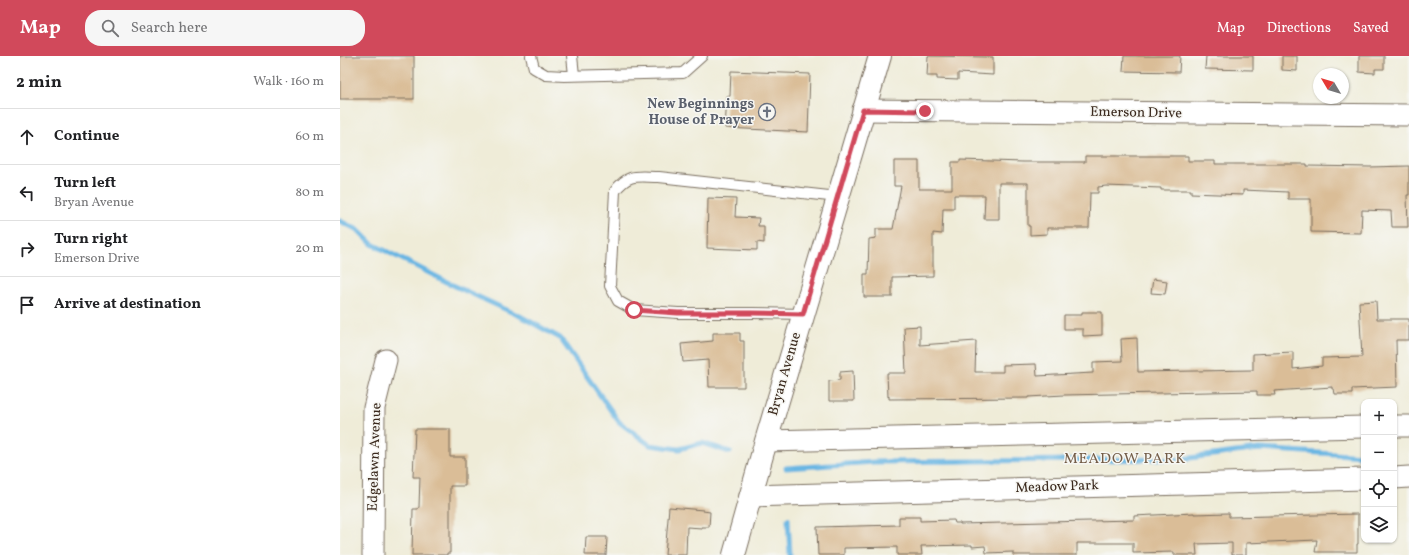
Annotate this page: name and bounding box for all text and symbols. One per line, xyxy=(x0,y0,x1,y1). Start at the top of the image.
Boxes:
search box xyxy=(85,10,365,46)
text: Map xyxy=(20,15,61,41)
icon: search xyxy=(99,17,121,39)
text: Search here xyxy=(131,18,208,39)
text: Map xyxy=(1217,19,1245,38)
text: Directions xyxy=(1267,19,1331,38)
text: Saved xyxy=(1353,19,1389,38)
north arrow xyxy=(1313,68,1349,104)
text: 2 min xyxy=(16,71,62,94)
text: Walk · 160 m xyxy=(253,73,324,91)
place label: New Beginnings House of Prayer xyxy=(647,95,754,130)
church icon: New Beginnings House of Prayer xyxy=(757,102,777,122)
route end xyxy=(916,102,934,120)
street label: Emerson Drive xyxy=(1090,103,1183,123)
icon: ahead xyxy=(16,126,38,148)
text: Continue xyxy=(54,126,119,147)
text: 60 m xyxy=(296,128,324,146)
text: Turn left xyxy=(54,173,116,194)
icon: left xyxy=(16,182,38,204)
text: 80 m xyxy=(295,184,324,202)
text: Bryan Avenue xyxy=(54,194,134,212)
text: Turn right xyxy=(54,229,128,250)
icon: right xyxy=(16,238,38,260)
text: 20 m xyxy=(295,240,324,258)
text: Emerson Drive xyxy=(54,250,140,268)
icon: arrive xyxy=(16,294,38,316)
text: Arrive at destination xyxy=(54,294,201,315)
route start xyxy=(625,301,643,319)
street label: Bryan Avenue xyxy=(764,330,806,418)
map controls xyxy=(1361,399,1397,543)
button: + xyxy=(1361,399,1397,435)
street label: Edgelawn Avenue xyxy=(364,402,386,512)
button: − xyxy=(1361,435,1397,471)
district label: MEADOW PARK xyxy=(1064,449,1186,470)
button: locate xyxy=(1361,471,1397,507)
street label: Meadow Park xyxy=(1015,476,1099,498)
button: layers xyxy=(1361,507,1397,543)

